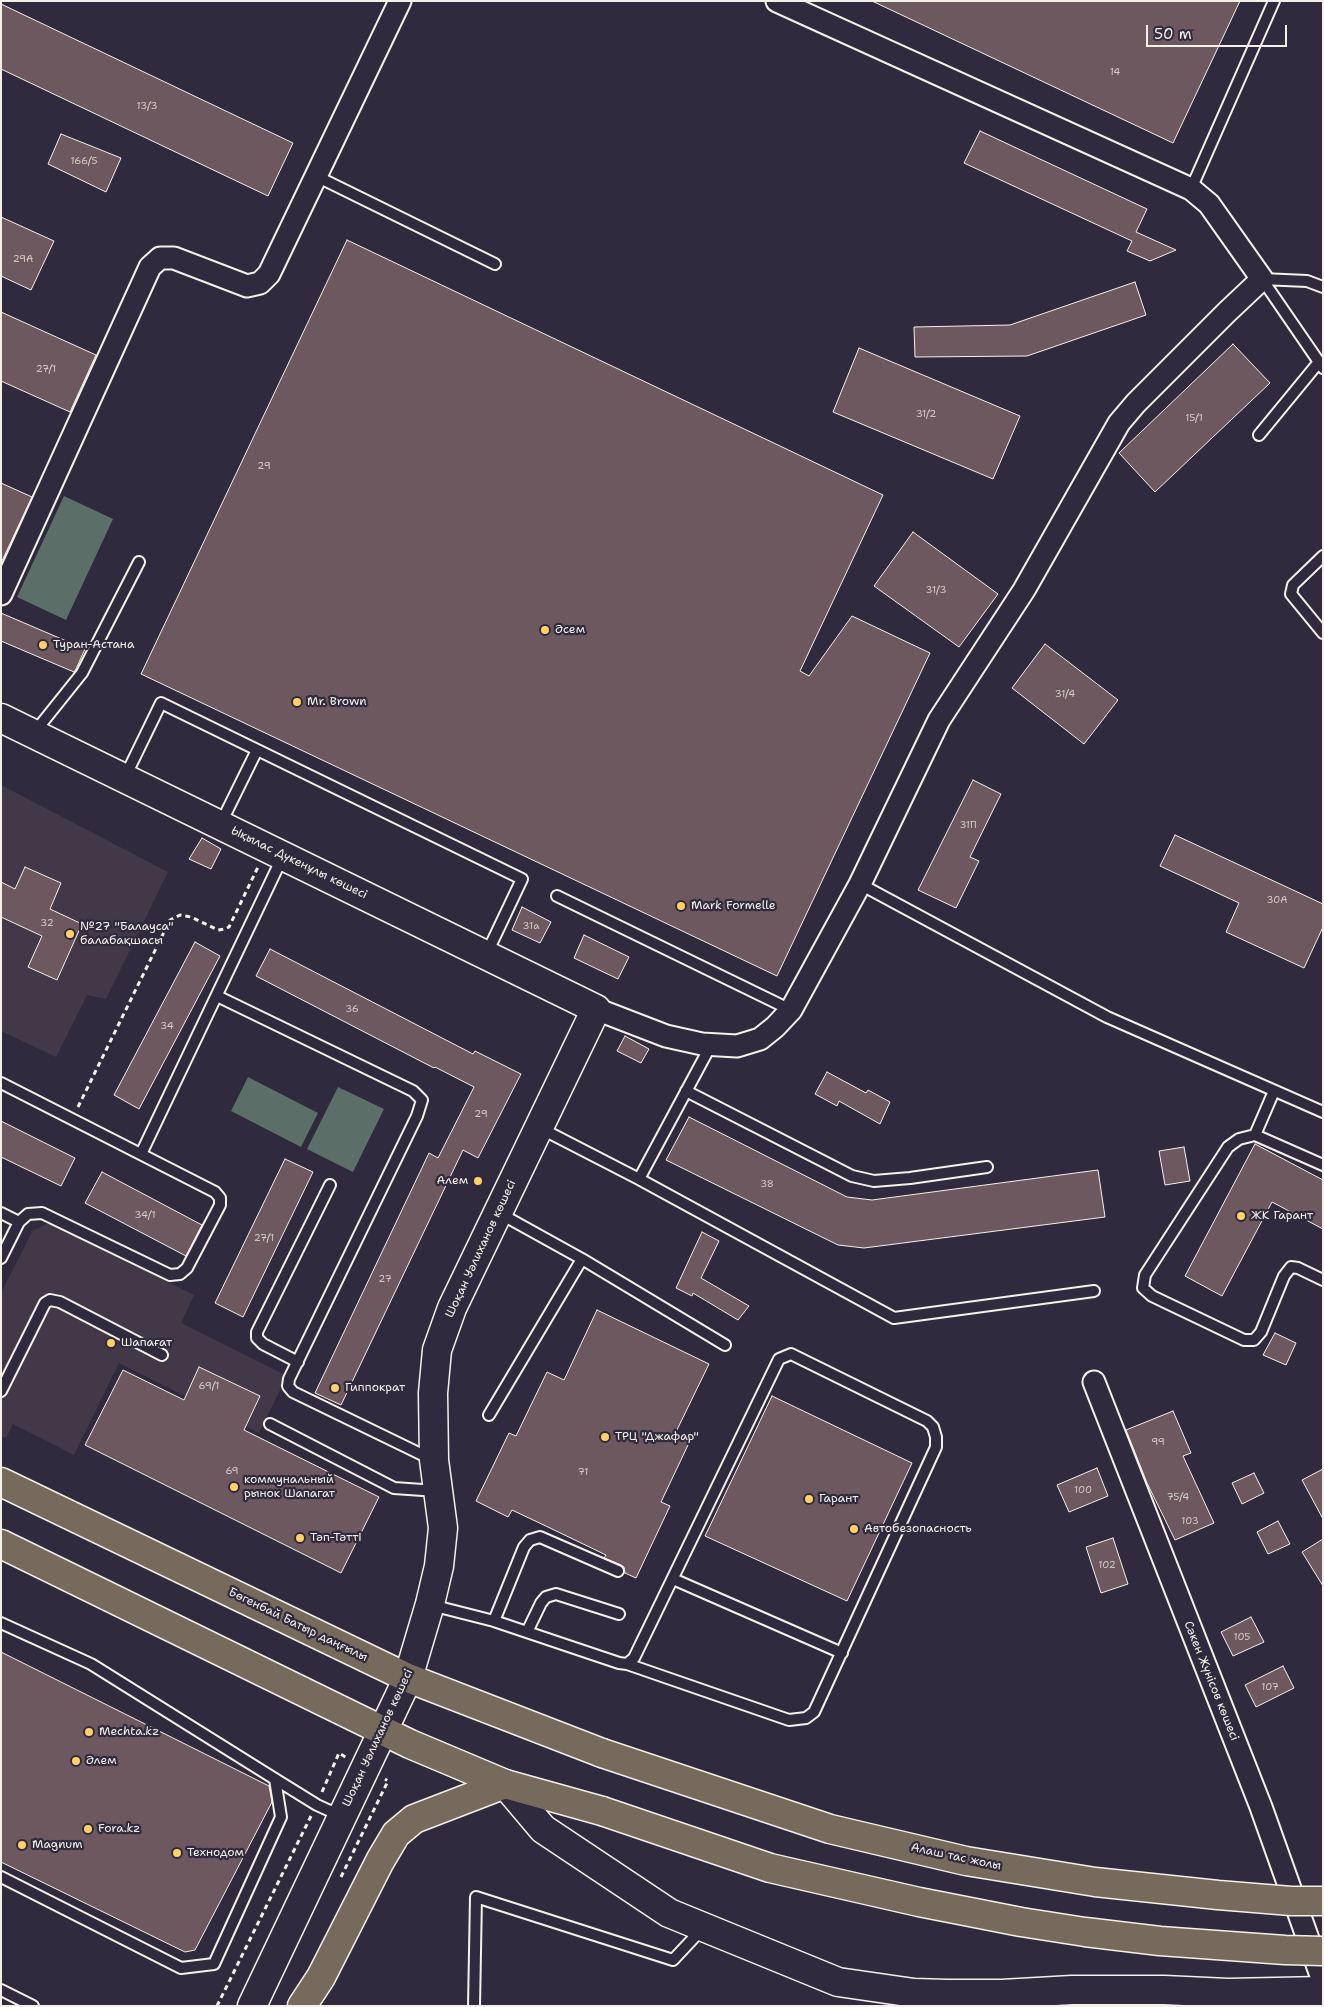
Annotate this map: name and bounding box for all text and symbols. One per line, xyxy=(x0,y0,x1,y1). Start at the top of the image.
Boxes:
scale bar xyxy=(1149,15,1290,47)
text: 50 m xyxy=(1154,24,1192,44)
house number: 14 xyxy=(1110,66,1120,78)
house number: 13/3 xyxy=(137,100,157,112)
house number: 166/5 xyxy=(70,155,98,167)
house number: 29А xyxy=(13,253,33,265)
house number: 27/1 xyxy=(36,363,56,375)
house number: 31/2 xyxy=(916,408,936,420)
house number: 15/1 xyxy=(1185,412,1203,424)
house number: 29 xyxy=(257,460,271,472)
house number: 31/3 xyxy=(926,584,946,596)
place label: Әсем xyxy=(555,623,585,637)
marker: Әсем xyxy=(539,624,551,636)
place label: Туран-Астана xyxy=(53,638,134,652)
marker: Туран-Астана xyxy=(37,639,49,651)
house number: 31/4 xyxy=(1055,688,1075,700)
place label: Mr. Brown xyxy=(307,695,367,709)
marker: Mr. Brown xyxy=(291,696,303,708)
house number: 31П xyxy=(959,819,977,831)
street label: Ықылас Дүкенұлы көшесі xyxy=(228,824,370,902)
house number: 30А xyxy=(1266,894,1288,906)
place label: Mark Formelle xyxy=(691,899,776,913)
marker: Mark Formelle xyxy=(675,900,687,912)
house number: 32 xyxy=(40,917,54,929)
place label: №27 "Балауса" балабақшасы xyxy=(80,920,173,948)
house number: 31а xyxy=(523,920,539,932)
marker: №27 "Балауса" балабақшасы xyxy=(64,928,76,940)
house number: 36 xyxy=(345,1003,359,1015)
house number: 34 xyxy=(160,1020,174,1032)
house number: 29 xyxy=(474,1108,488,1120)
place label: Алем xyxy=(437,1174,468,1188)
marker: Алем xyxy=(472,1175,484,1187)
street label: Шоқан Уәлиханов көшесі xyxy=(443,1178,519,1320)
house number: 38 xyxy=(760,1178,774,1190)
house number: 34/1 xyxy=(134,1209,156,1221)
place label: ЖК Гарант xyxy=(1251,1209,1313,1223)
marker: ЖК Гарант xyxy=(1235,1210,1247,1222)
house number: 27/1 xyxy=(254,1232,274,1244)
house number: 27 xyxy=(378,1273,392,1285)
place label: Шапағат xyxy=(121,1336,172,1350)
marker: Шапағат xyxy=(105,1337,117,1349)
house number: 69/1 xyxy=(199,1380,219,1392)
place label: Гиппократ xyxy=(345,1381,405,1395)
marker: Гиппократ xyxy=(329,1382,341,1394)
place label: ТРЦ "Джафар" xyxy=(615,1430,699,1444)
marker: ТРЦ "Джафар" xyxy=(599,1431,611,1443)
house number: 99 xyxy=(1151,1436,1165,1448)
house number: 69 xyxy=(225,1465,239,1477)
house number: 71 xyxy=(578,1466,588,1478)
place label: коммунальный рынок Шапагат xyxy=(244,1473,335,1501)
marker: коммунальный рынок Шапагат xyxy=(228,1481,240,1493)
house number: 100 xyxy=(1074,1484,1092,1496)
house number: 75/4 xyxy=(1167,1491,1189,1503)
place label: Гарант xyxy=(819,1492,858,1506)
marker: Гарант xyxy=(803,1493,815,1505)
house number: 103 xyxy=(1181,1515,1199,1527)
place label: Автобезопасность xyxy=(864,1522,972,1536)
marker: Автобезопасность xyxy=(848,1523,860,1535)
place label: Тәп-Тәтті xyxy=(310,1531,362,1545)
marker: Тәп-Тәтті xyxy=(294,1532,306,1544)
house number: 102 xyxy=(1098,1559,1116,1571)
street label: Бөгенбай Батыр даңғылы xyxy=(226,1585,370,1665)
street label: Сәкен Жүнісов көшесі xyxy=(1180,1619,1242,1743)
house number: 105 xyxy=(1234,1631,1250,1643)
street label: Шоқан Уәлиханов көшесі xyxy=(340,1667,416,1809)
house number: 107 xyxy=(1261,1681,1279,1693)
place label: Mechta.kz xyxy=(99,1725,159,1739)
marker: Mechta.kz xyxy=(83,1726,95,1738)
place label: Әлем xyxy=(86,1754,117,1768)
marker: Әлем xyxy=(70,1755,82,1767)
place label: Fora.kz xyxy=(98,1822,140,1836)
marker: Fora.kz xyxy=(82,1823,94,1835)
place label: Magnum xyxy=(32,1838,83,1852)
marker: Magnum xyxy=(16,1839,28,1851)
street label: Алаш тас жолы xyxy=(909,1840,1003,1874)
place label: Технодом xyxy=(187,1846,244,1860)
marker: Технодом xyxy=(171,1847,183,1859)

